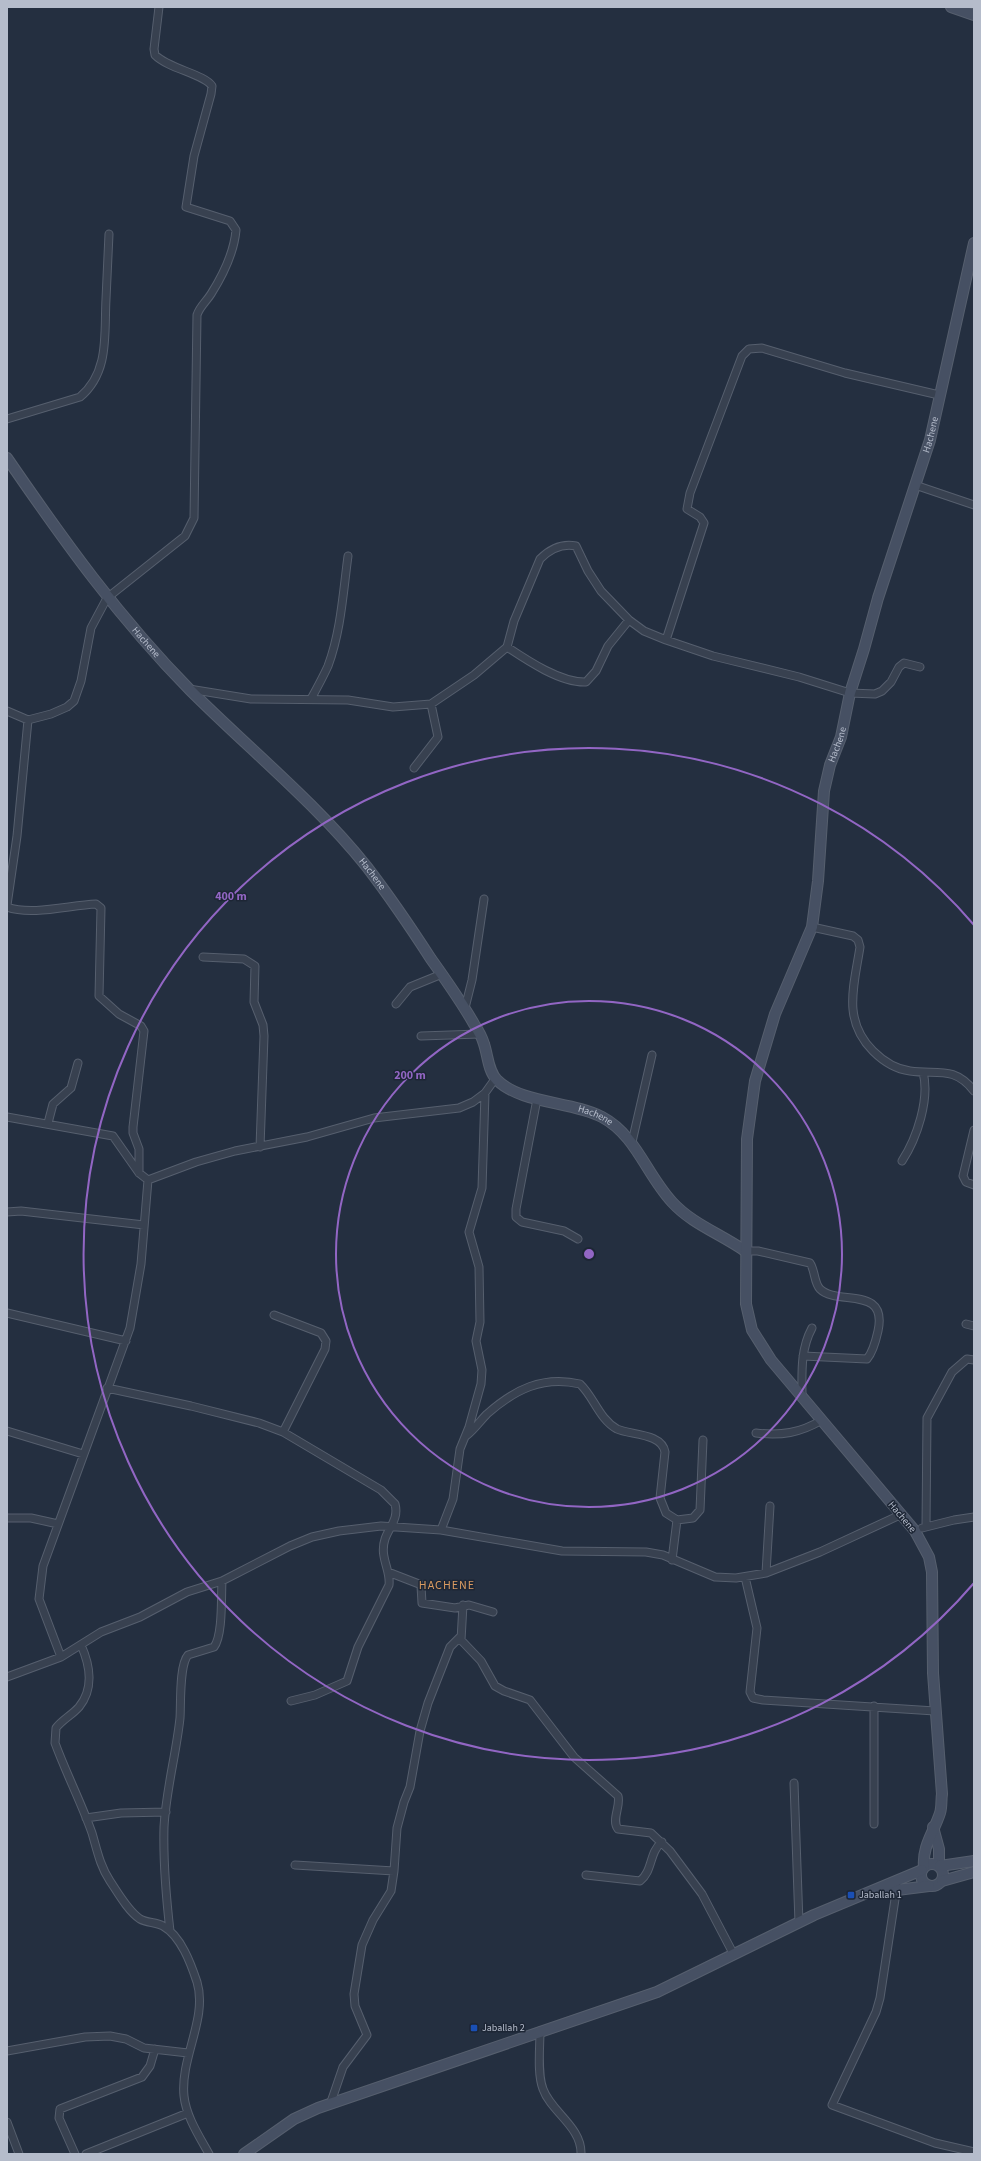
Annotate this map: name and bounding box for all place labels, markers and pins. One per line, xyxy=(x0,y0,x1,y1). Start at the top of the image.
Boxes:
centre of rings xyxy=(582,1247,596,1261)
place label: Jaballah 1 xyxy=(859,1888,902,1902)
marker: Jaballah 1 xyxy=(846,1890,856,1900)
place label: Jaballah 2 xyxy=(482,2021,525,2035)
marker: Jaballah 2 xyxy=(469,2023,479,2033)

